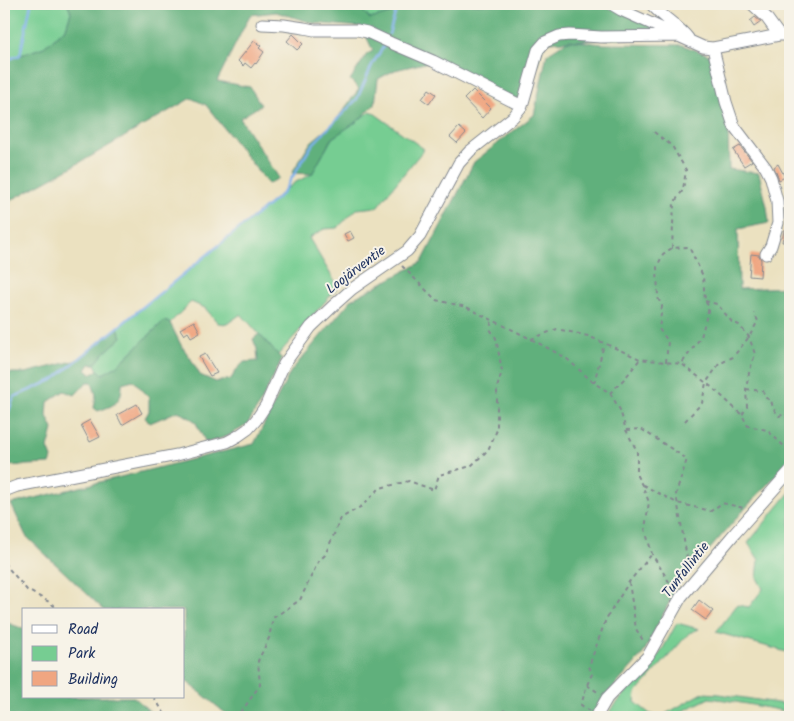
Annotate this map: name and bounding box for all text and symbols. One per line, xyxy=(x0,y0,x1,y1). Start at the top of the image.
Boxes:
street label: Loojärventie xyxy=(321,240,391,300)
street label: Tunfallintie xyxy=(657,537,715,603)
legend xyxy=(22,608,185,698)
text: Road xyxy=(68,618,99,642)
text: Park xyxy=(68,642,96,666)
text: Building xyxy=(68,668,118,692)

